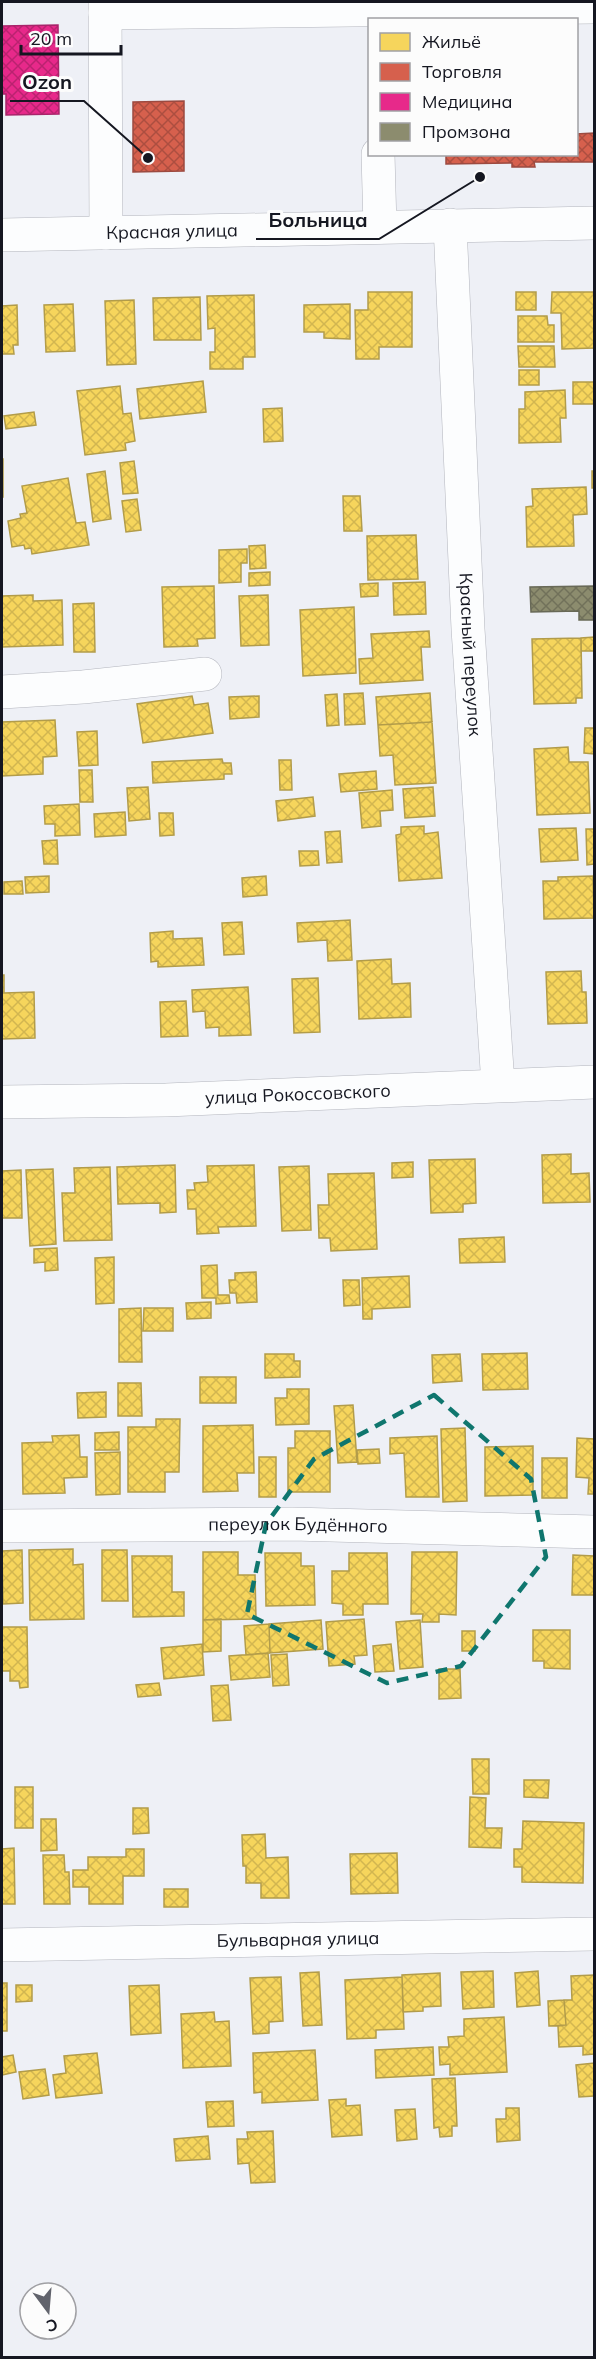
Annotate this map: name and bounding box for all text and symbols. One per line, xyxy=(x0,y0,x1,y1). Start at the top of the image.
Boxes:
scale bar xyxy=(21,18,122,56)
legend xyxy=(368,18,578,156)
text: 20 m xyxy=(30,27,72,50)
text: Жильё xyxy=(422,30,481,53)
text: Торговля xyxy=(422,60,502,83)
callout: Ozon xyxy=(10,63,84,101)
text: Ozon xyxy=(22,69,72,94)
text: Медицина xyxy=(422,90,513,113)
text: Промзона xyxy=(422,120,511,143)
callout: Больница xyxy=(256,201,379,239)
text: Больница xyxy=(268,207,368,232)
street label: Красная улица xyxy=(106,218,238,244)
street label: Красный переулок xyxy=(455,572,487,737)
street label: улица Рокоссовского xyxy=(205,1079,391,1109)
street label: переулок Будённого xyxy=(208,1512,388,1538)
street label: Бульварная улица xyxy=(216,1926,379,1952)
north arrow xyxy=(18,2281,78,2341)
text: С xyxy=(44,2314,60,2337)

